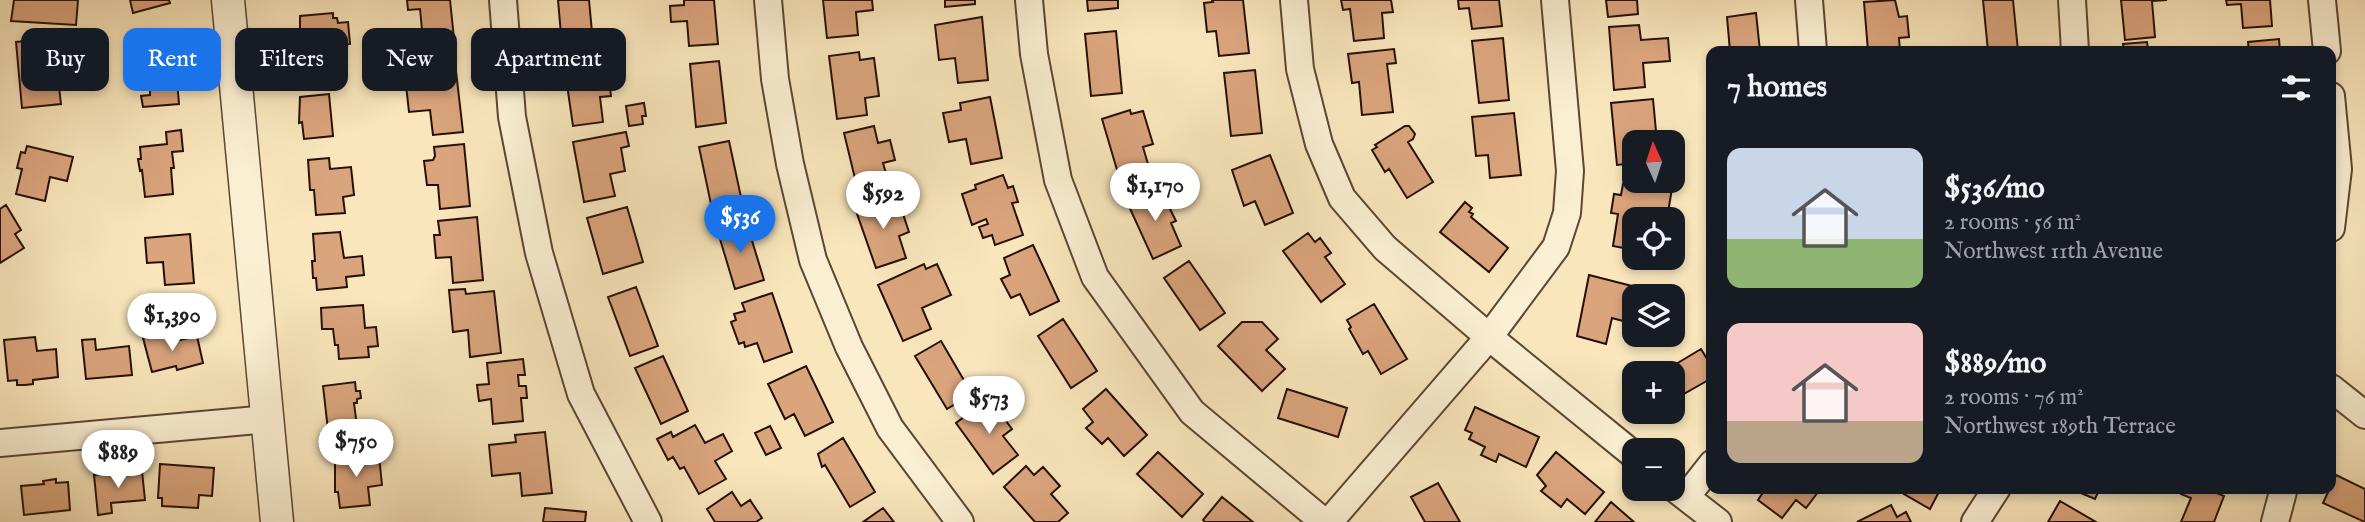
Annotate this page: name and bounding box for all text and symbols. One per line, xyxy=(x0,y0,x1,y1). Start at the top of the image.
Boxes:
chip: Buy xyxy=(21,28,109,91)
chip: Rent xyxy=(123,28,221,91)
chip: Filters xyxy=(235,28,348,91)
chip: New xyxy=(362,28,457,91)
chip: Apartment xyxy=(471,28,626,91)
text: 7 homes xyxy=(1727,69,1827,107)
icon: filters xyxy=(2277,69,2315,107)
north arrow xyxy=(1622,130,1685,192)
map controls xyxy=(1622,130,1685,501)
pin: $1,170 xyxy=(1098,164,1212,223)
text: $536/mo xyxy=(1944,170,2045,208)
text: $1,170 xyxy=(1126,171,1184,200)
pin: $592 xyxy=(842,172,924,231)
icon: home xyxy=(1783,176,1867,260)
text: $592 xyxy=(862,179,904,208)
pin: $536 xyxy=(699,196,781,255)
text: $536 xyxy=(720,203,760,232)
button: locate xyxy=(1622,207,1685,270)
text: 2 rooms · 56 m² xyxy=(1944,208,2081,237)
text: Northwest 11th Avenue xyxy=(1944,237,2163,266)
button: layers xyxy=(1622,284,1685,347)
pin: $1,390 xyxy=(115,294,229,353)
text: $1,390 xyxy=(143,301,201,330)
text: $889/mo xyxy=(1944,345,2046,383)
icon: home xyxy=(1783,351,1867,435)
button: + xyxy=(1622,361,1685,424)
pin: $573 xyxy=(948,376,1030,436)
text: 2 rooms · 76 m² xyxy=(1944,383,2084,412)
text: $573 xyxy=(969,384,1009,413)
text: Northwest 189th Terrace xyxy=(1944,412,2176,441)
pin: $750 xyxy=(315,420,397,479)
text: $750 xyxy=(334,427,378,456)
pin: $889 xyxy=(77,430,159,490)
text: $889 xyxy=(98,438,138,467)
button: − xyxy=(1622,438,1685,501)

